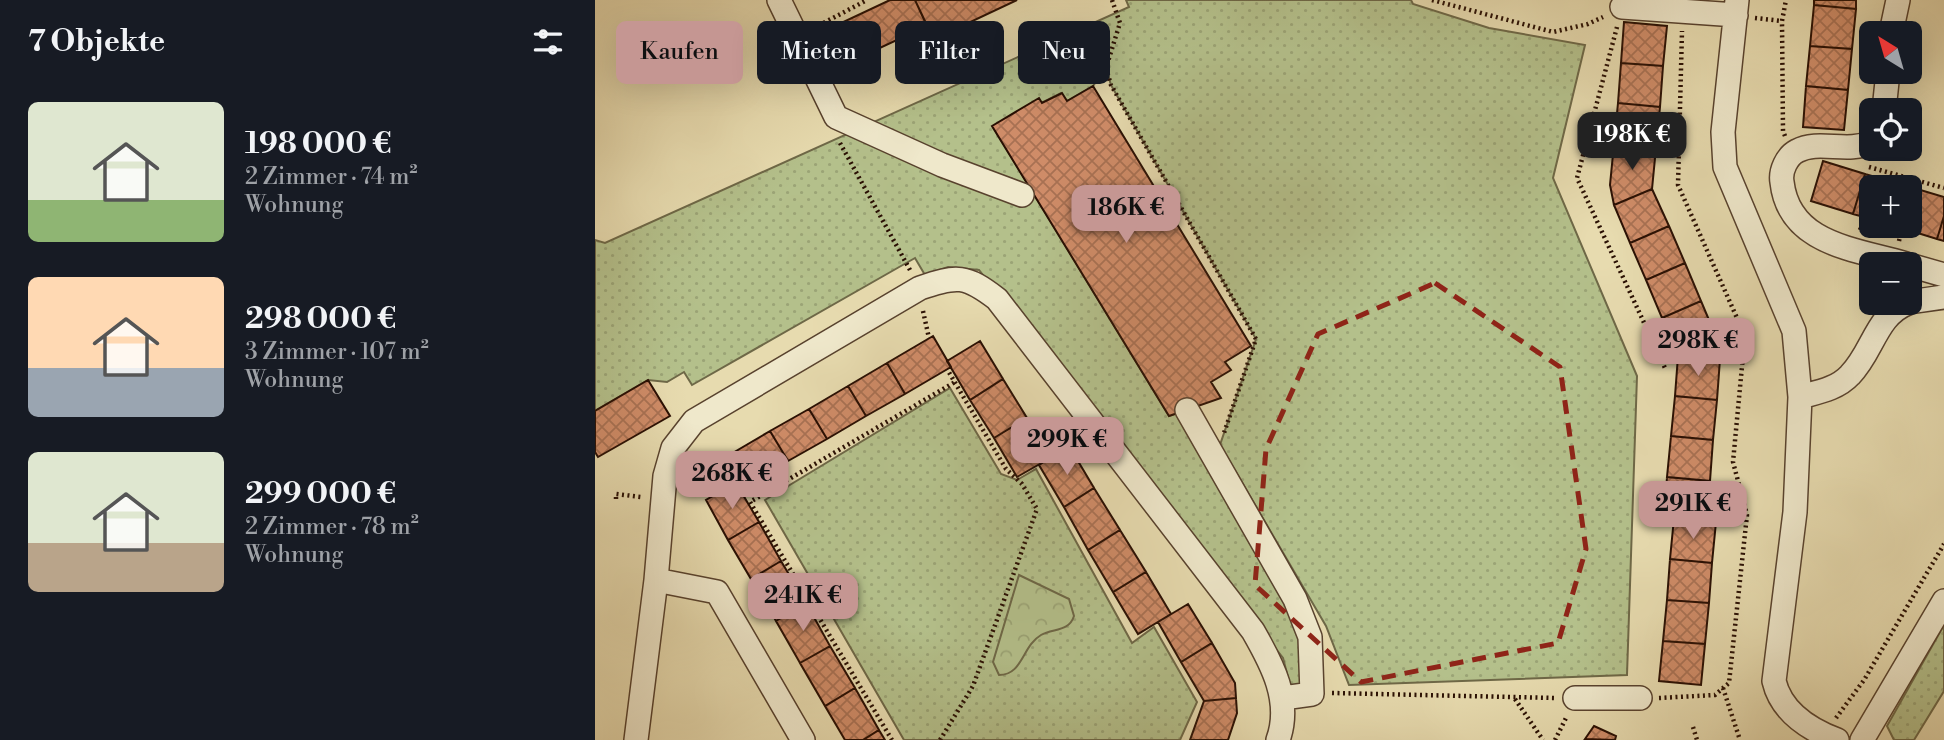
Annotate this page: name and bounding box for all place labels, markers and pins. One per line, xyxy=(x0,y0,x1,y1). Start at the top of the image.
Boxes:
pin: 198K € xyxy=(1575,113,1689,172)
pin: 186K € xyxy=(1069,186,1183,245)
pin: 298K € xyxy=(1641,318,1755,378)
pin: 299K € xyxy=(1010,418,1124,477)
pin: 268K € xyxy=(675,452,789,511)
pin: 291K € xyxy=(1636,482,1750,541)
pin: 241K € xyxy=(746,574,860,633)

